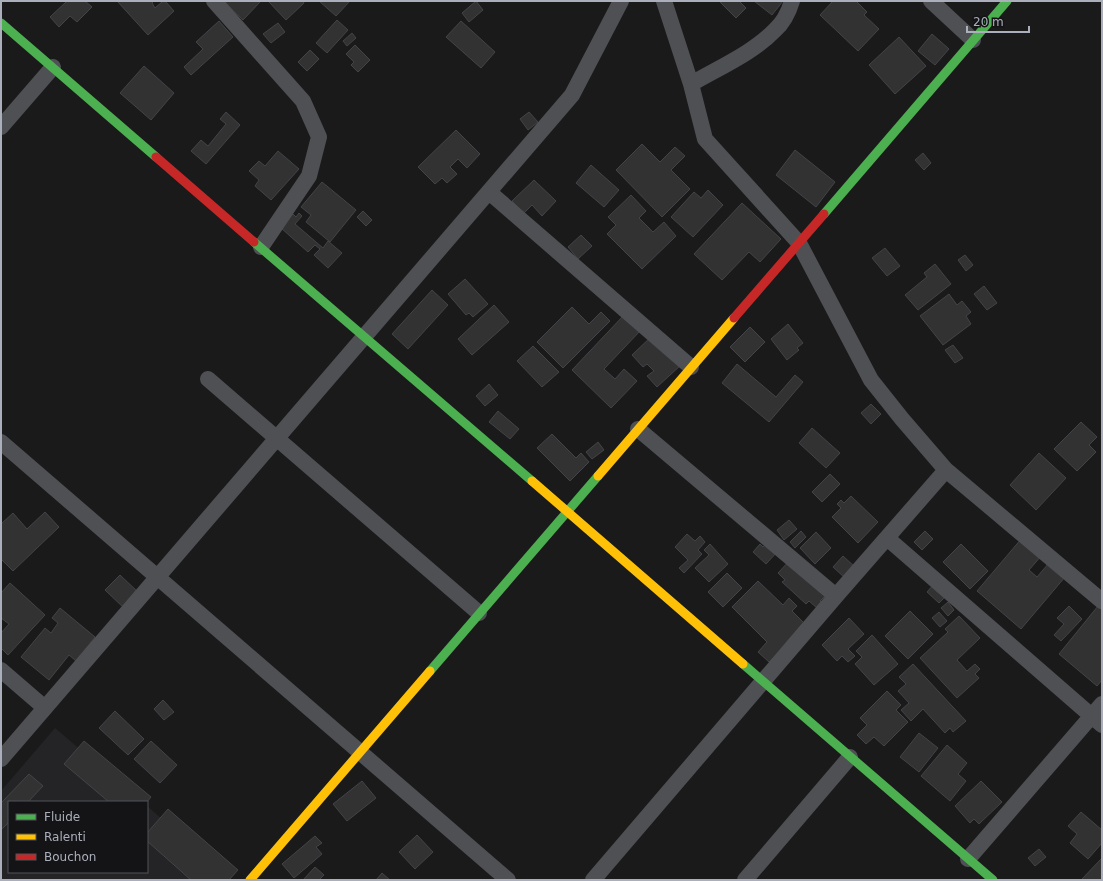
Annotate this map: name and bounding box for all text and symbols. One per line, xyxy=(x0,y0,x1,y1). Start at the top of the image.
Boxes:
scale bar xyxy=(967,8,1029,34)
text: 20 m xyxy=(973,15,1004,29)
legend xyxy=(8,801,148,873)
text: Fluide xyxy=(44,810,80,824)
text: Ralenti xyxy=(44,830,86,844)
text: Bouchon xyxy=(44,850,96,864)

